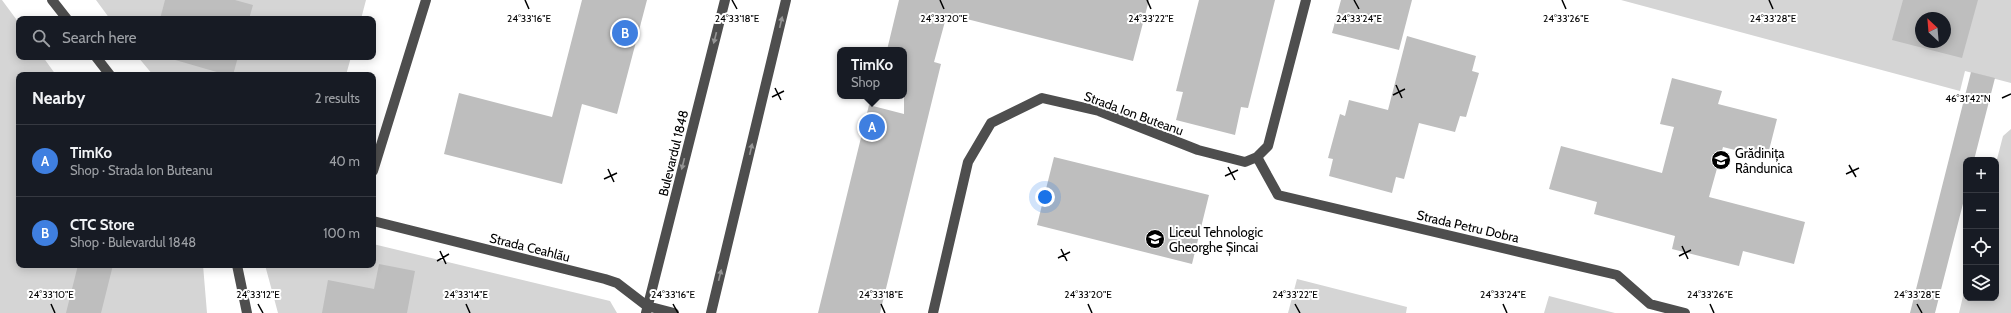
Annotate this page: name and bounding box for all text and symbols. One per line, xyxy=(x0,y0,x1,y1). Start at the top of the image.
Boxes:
text: 24°33'16"E xyxy=(507,12,551,25)
text: 24°33'18"E xyxy=(715,12,760,25)
text: 24°33'20"E xyxy=(920,12,968,25)
text: 24°33'22"E xyxy=(1128,12,1174,25)
text: 24°33'24"E xyxy=(1336,12,1382,25)
text: 24°33'26"E xyxy=(1543,12,1589,25)
text: 24°33'28"E xyxy=(1750,12,1797,25)
north arrow xyxy=(1915,12,1951,48)
search box xyxy=(16,16,376,60)
one-way arrow xyxy=(778,16,784,28)
pin: B xyxy=(612,18,638,48)
icon: search xyxy=(30,27,52,49)
text: Search here xyxy=(62,29,137,47)
one-way arrow xyxy=(712,32,718,44)
popup xyxy=(837,47,907,99)
text: TimKo xyxy=(851,56,893,74)
text: Shop xyxy=(851,74,880,90)
text: Nearby xyxy=(32,88,85,108)
street label: Strada Ion Buteanu xyxy=(1082,88,1186,138)
text: 2 results xyxy=(315,90,360,106)
text: 46°31'42"N xyxy=(1945,92,1991,105)
street label: Bulevardul 1848 xyxy=(655,108,691,198)
pin: A xyxy=(859,112,885,142)
one-way arrow xyxy=(748,143,754,155)
text: TimKo xyxy=(70,144,112,162)
place label: Grădinița Rândunica xyxy=(1735,145,1793,176)
school or university icon: Grădinița Rândunica xyxy=(1710,149,1732,171)
text: A xyxy=(41,153,49,169)
text: 40 m xyxy=(329,153,360,169)
map controls xyxy=(1963,157,1999,301)
button: + xyxy=(1963,157,1999,193)
one-way arrow xyxy=(680,158,686,170)
text: Shop · Strada Ion Buteanu xyxy=(70,162,213,178)
your location xyxy=(1035,187,1055,207)
button: − xyxy=(1963,193,1999,229)
street label: Strada Petru Dobra xyxy=(1415,206,1521,246)
text: CTC Store xyxy=(70,216,135,234)
place label: Liceul Tehnologic Gheorghe Șincai xyxy=(1169,224,1263,256)
text: B xyxy=(41,225,49,241)
text: 100 m xyxy=(323,225,360,241)
school or university icon: Liceul Tehnologic Gheorghe Șincai xyxy=(1144,228,1166,250)
street label: Strada Ceahlău xyxy=(488,229,572,265)
button: locate xyxy=(1963,229,1999,265)
text: Shop · Bulevardul 1848 xyxy=(70,234,196,250)
button: layers xyxy=(1963,265,1999,301)
one-way arrow xyxy=(718,269,724,281)
text: 24°33'10"E xyxy=(28,288,74,301)
text: 24°33'12"E xyxy=(236,288,280,301)
text: 24°33'14"E xyxy=(444,288,488,301)
text: 24°33'16"E xyxy=(651,288,695,301)
text: 24°33'18"E xyxy=(859,288,904,301)
text: 24°33'20"E xyxy=(1064,288,1112,301)
text: 24°33'22"E xyxy=(1272,288,1318,301)
text: 24°33'24"E xyxy=(1480,288,1526,301)
text: 24°33'26"E xyxy=(1687,288,1733,301)
text: 24°33'28"E xyxy=(1894,288,1941,301)

